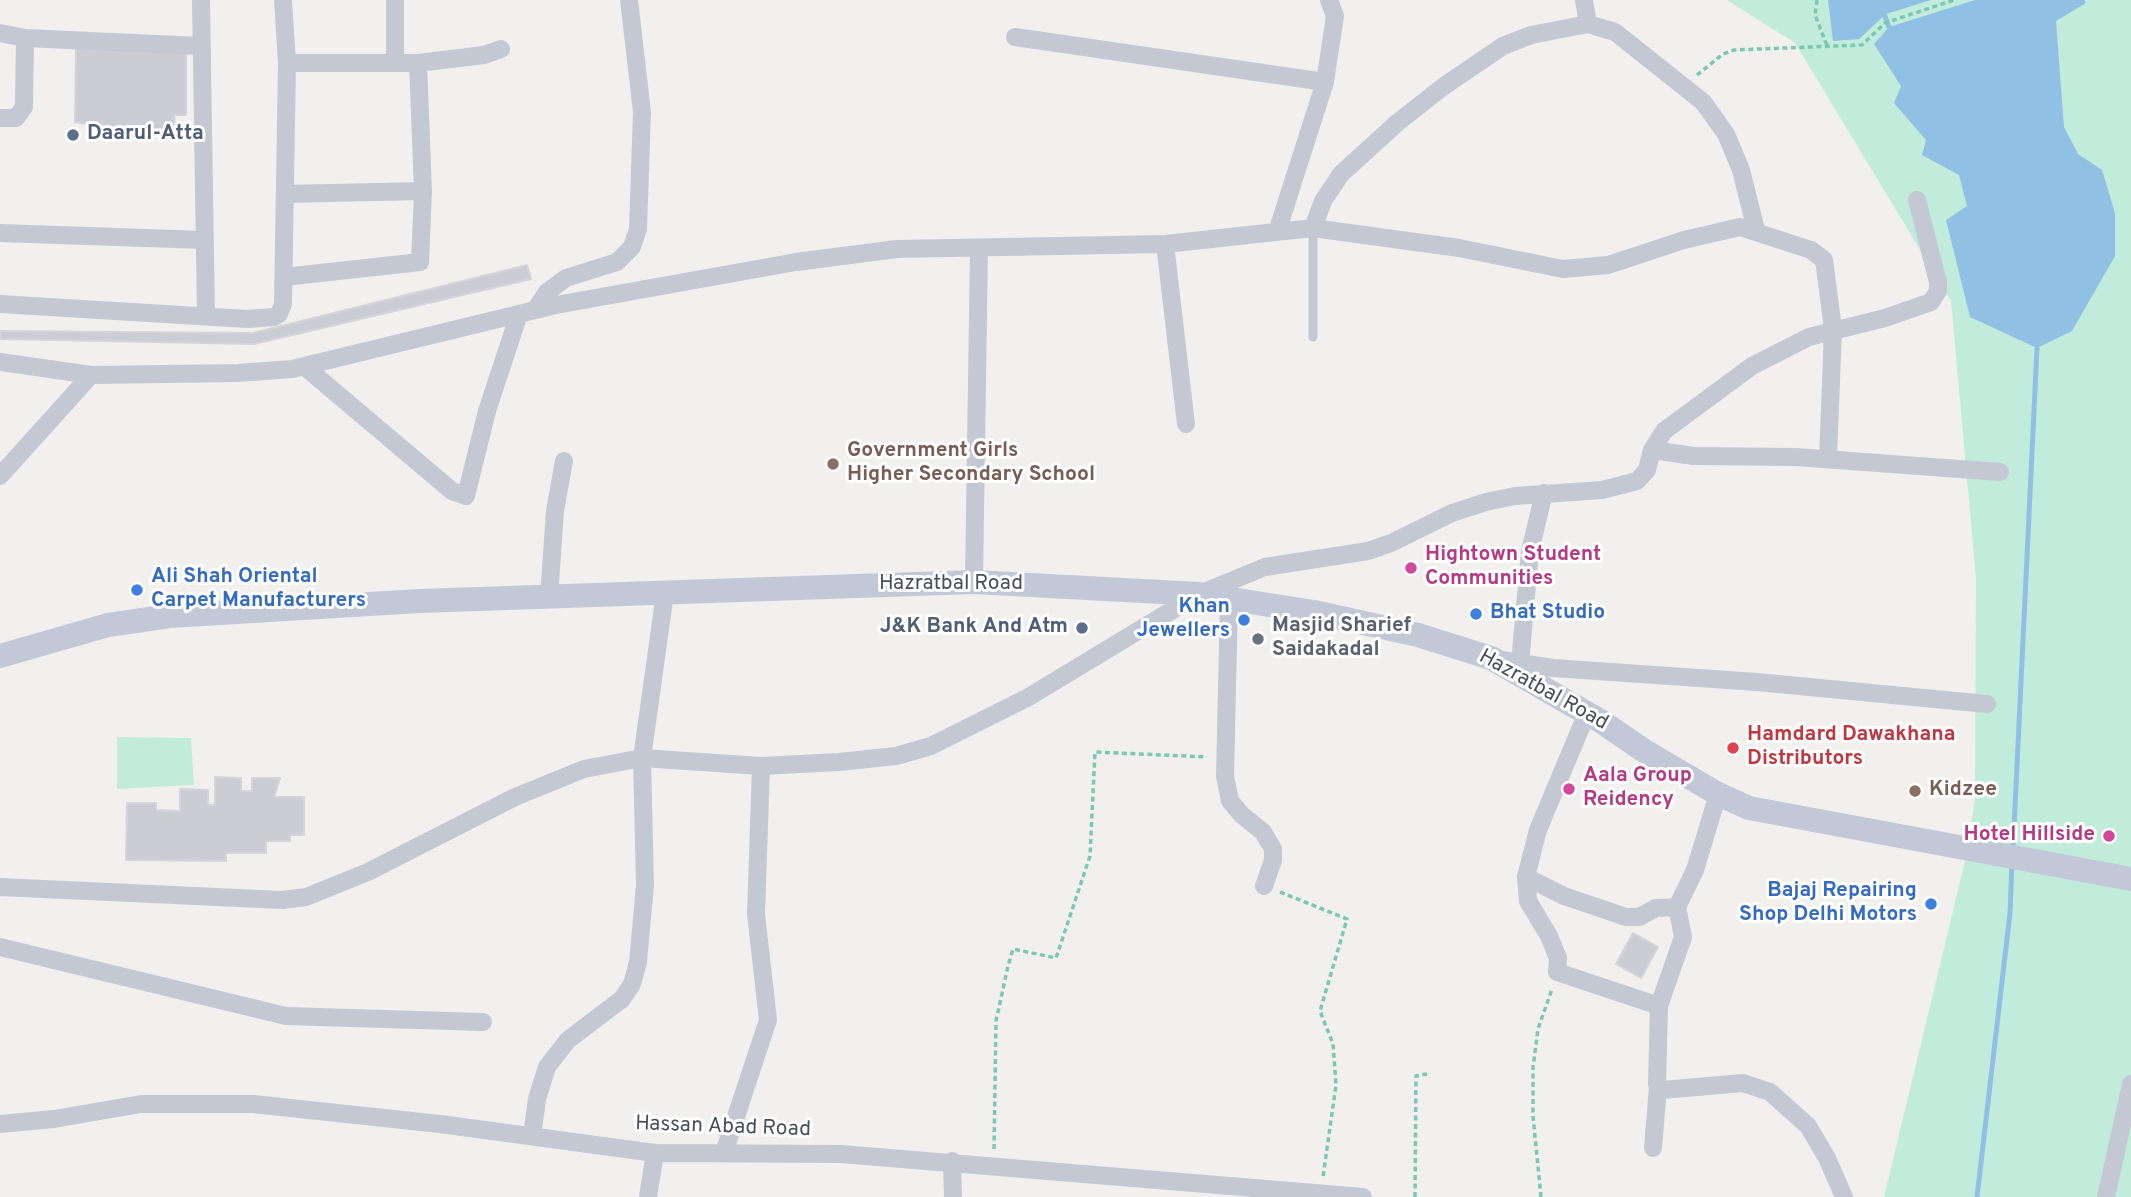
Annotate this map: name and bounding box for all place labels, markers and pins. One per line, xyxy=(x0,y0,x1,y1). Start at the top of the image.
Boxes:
place label: Daarul-Atta xyxy=(87,122,204,148)
marker: Daarul-Atta xyxy=(65,127,81,143)
place label: Government Girls Higher Secondary School xyxy=(847,439,1095,489)
marker: Government Girls Higher Secondary School xyxy=(825,456,841,472)
place label: Hightown Student Communities xyxy=(1425,543,1601,593)
marker: Hightown Student Communities xyxy=(1403,560,1419,576)
place label: Ali Shah Oriental Carpet Manufacturers xyxy=(151,565,366,615)
marker: Ali Shah Oriental Carpet Manufacturers xyxy=(129,582,145,598)
place label: Khan Jewellers xyxy=(1137,595,1230,645)
place label: Bhat Studio xyxy=(1490,601,1605,627)
marker: Bhat Studio xyxy=(1468,606,1484,622)
marker: Khan Jewellers xyxy=(1236,612,1252,628)
place label: Masjid Sharief Saidakadal xyxy=(1272,614,1411,664)
place label: J&K Bank And Atm xyxy=(880,615,1068,641)
marker: J&K Bank And Atm xyxy=(1074,620,1090,636)
marker: Masjid Sharief Saidakadal xyxy=(1250,631,1266,647)
place label: Hamdard Dawakhana Distributors xyxy=(1747,723,1955,773)
marker: Hamdard Dawakhana Distributors xyxy=(1725,740,1741,756)
place label: Aala Group Reidency xyxy=(1583,764,1692,814)
place label: Kidzee xyxy=(1929,778,1997,804)
marker: Aala Group Reidency xyxy=(1561,781,1577,797)
marker: Kidzee xyxy=(1907,783,1923,799)
place label: Hotel Hillside xyxy=(1964,823,2095,849)
marker: Hotel Hillside xyxy=(2101,828,2117,844)
place label: Bajaj Repairing Shop Delhi Motors xyxy=(1739,879,1917,929)
marker: Bajaj Repairing Shop Delhi Motors xyxy=(1923,896,1939,912)

